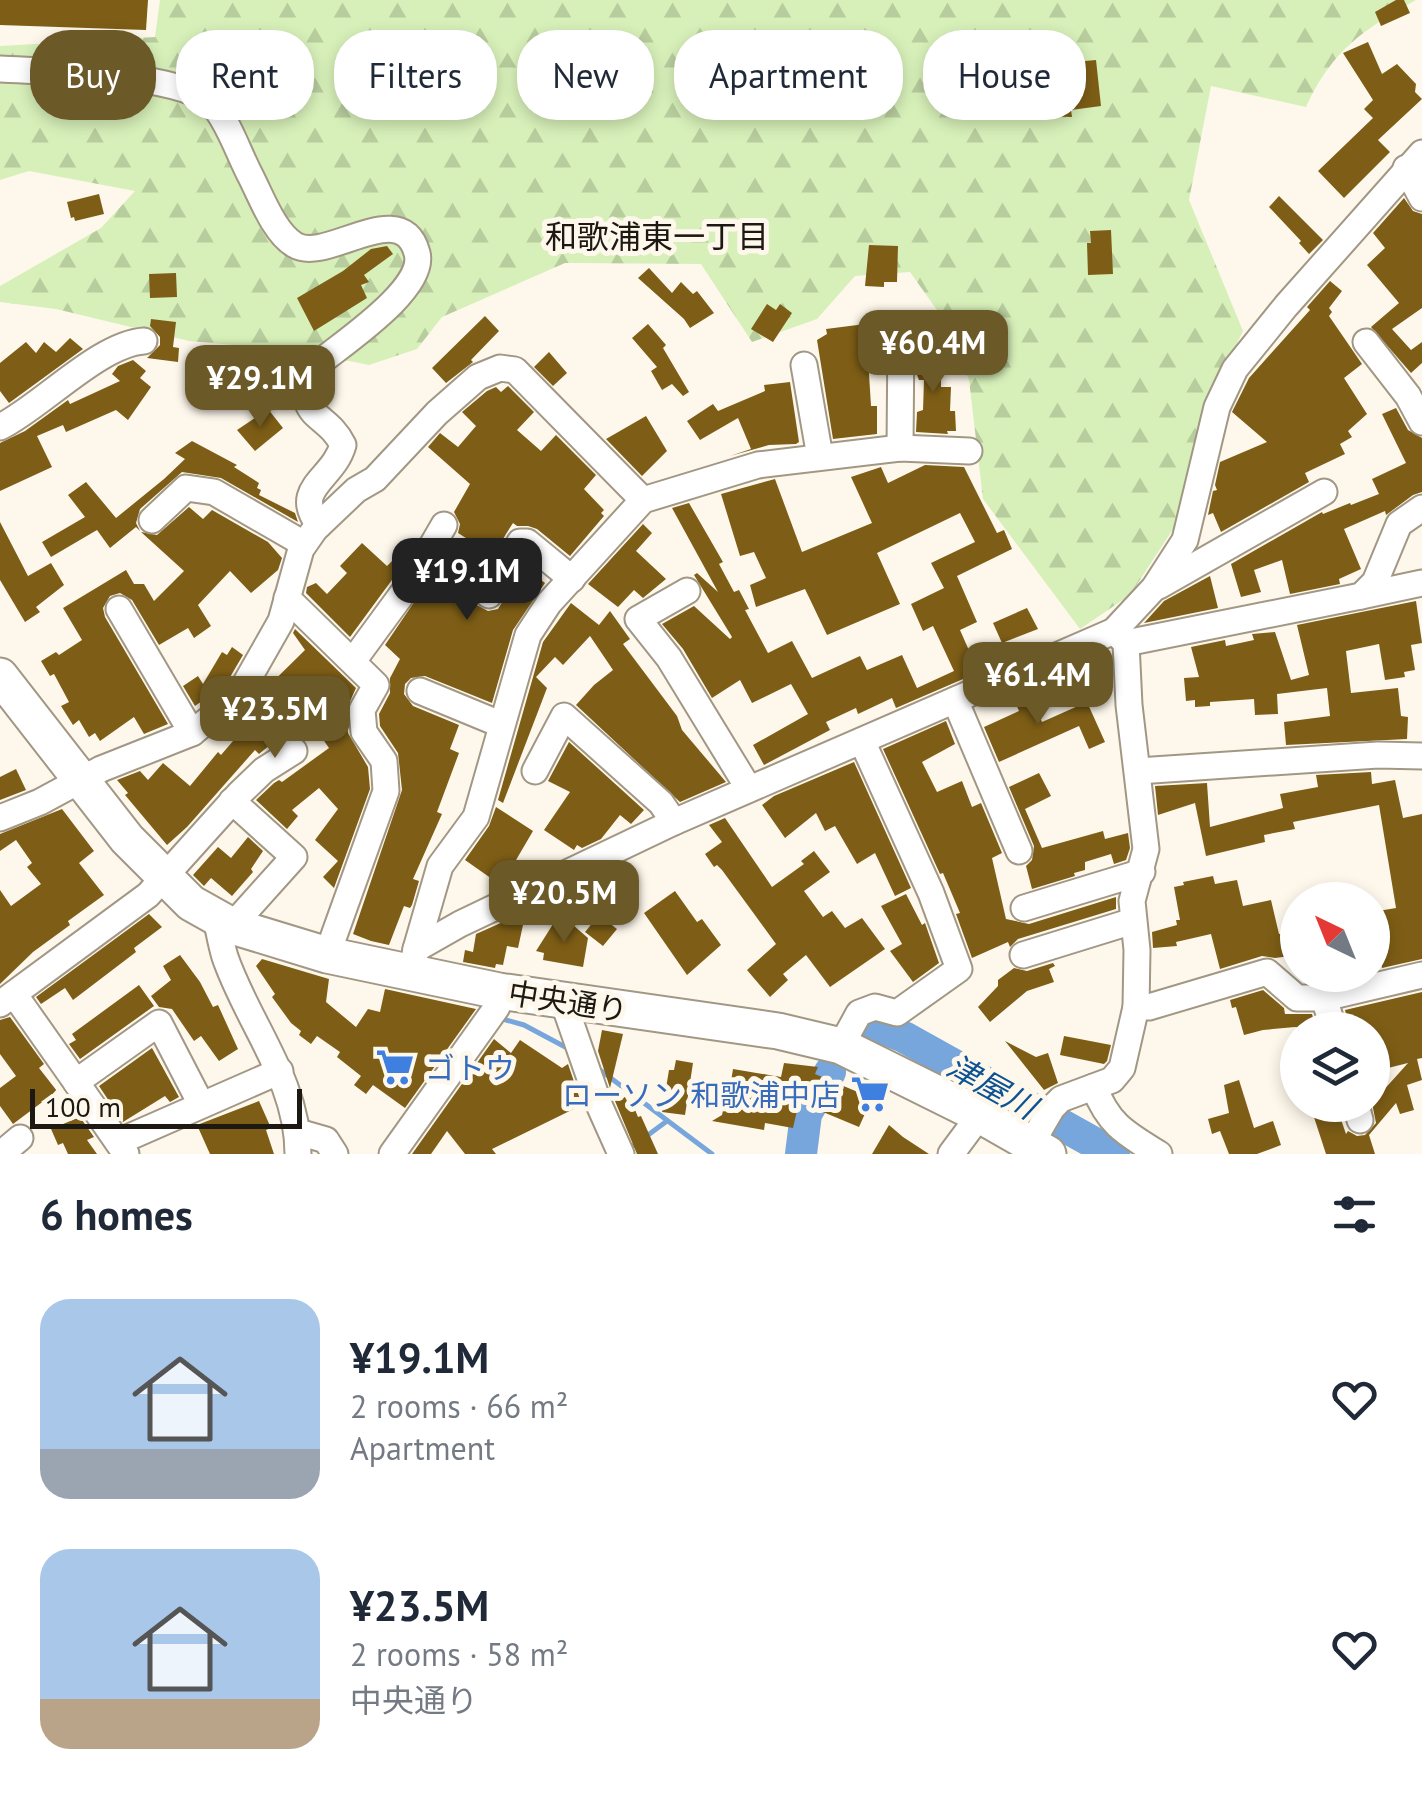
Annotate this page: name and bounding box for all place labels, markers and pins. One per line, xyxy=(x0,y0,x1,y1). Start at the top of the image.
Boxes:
pin: ¥60.4M xyxy=(852,310,1014,395)
pin: ¥29.1M xyxy=(179,345,341,430)
pin: ¥19.1M xyxy=(386,538,548,623)
pin: ¥61.4M xyxy=(957,642,1119,727)
pin: ¥23.5M xyxy=(194,676,356,761)
pin: ¥20.5M xyxy=(483,860,645,945)
supermarket icon: ゴトウ xyxy=(374,1046,416,1088)
place label: ゴトウ xyxy=(425,1048,515,1087)
supermarket icon: ローソン 和歌浦中店 xyxy=(849,1073,891,1115)
place label: ローソン 和歌浦中店 xyxy=(562,1075,840,1114)

